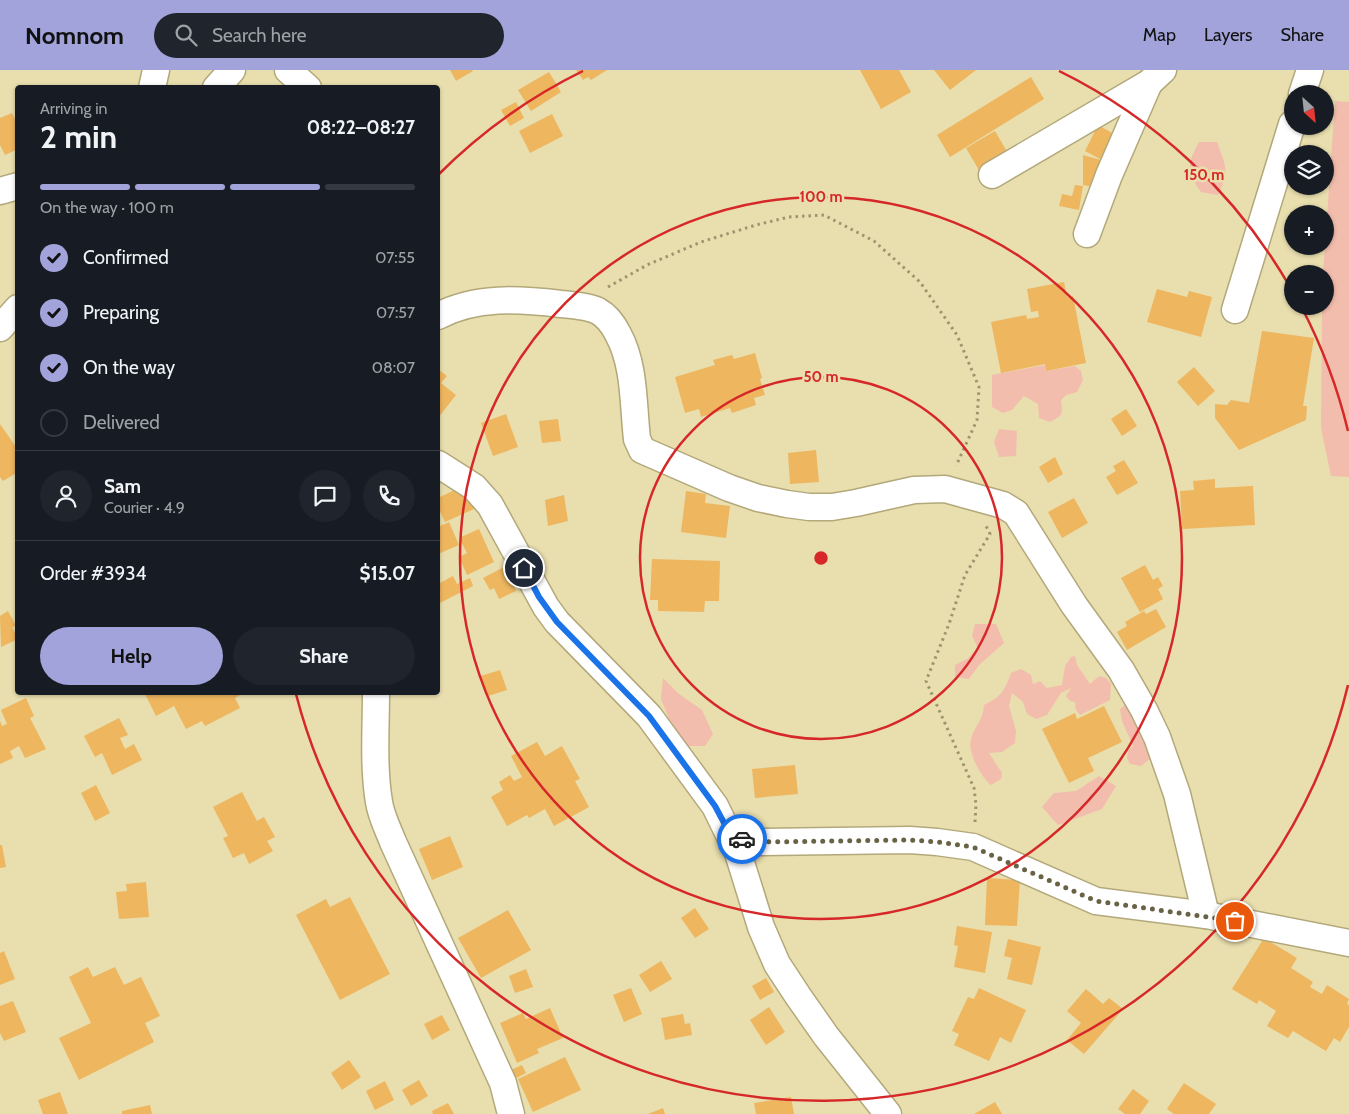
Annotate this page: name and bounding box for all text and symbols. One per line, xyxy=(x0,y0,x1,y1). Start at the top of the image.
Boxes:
search box xyxy=(154,13,504,58)
text: Nomnom xyxy=(25,21,124,50)
icon: search xyxy=(172,21,200,49)
text: Search here xyxy=(212,24,306,47)
text: Map xyxy=(1143,24,1176,46)
text: Layers xyxy=(1204,24,1253,46)
text: Share xyxy=(1281,24,1324,46)
north arrow xyxy=(1284,85,1334,135)
map controls xyxy=(1284,85,1334,315)
text: Arriving in xyxy=(40,99,107,118)
text: 08:22–08:27 xyxy=(307,116,415,139)
text: 2 min xyxy=(40,117,117,156)
button: layers xyxy=(1284,145,1334,195)
text: 150 m xyxy=(1184,166,1224,184)
text: 100 m xyxy=(799,188,843,206)
text: On the way · 100 m xyxy=(40,198,174,217)
button: + xyxy=(1284,205,1334,255)
icon: check xyxy=(40,244,68,272)
text: Confirmed xyxy=(83,246,169,269)
text: 07:55 xyxy=(375,248,415,267)
button: − xyxy=(1284,265,1334,315)
icon: check xyxy=(40,299,68,327)
text: Preparing xyxy=(83,301,159,324)
text: 07:57 xyxy=(376,303,415,322)
icon: check xyxy=(40,354,68,382)
text: On the way xyxy=(83,356,175,379)
text: 08:07 xyxy=(372,358,415,377)
text: 50 m xyxy=(803,368,839,386)
text: Delivered xyxy=(83,411,160,434)
button: person xyxy=(40,470,92,522)
button: chat xyxy=(299,470,351,522)
button: phone xyxy=(363,470,415,522)
text: Sam xyxy=(104,475,141,498)
text: Courier · 4.9 xyxy=(104,498,185,517)
pin xyxy=(503,547,545,589)
centre of rings xyxy=(812,549,830,567)
icon: home xyxy=(510,554,538,582)
text: Order #3934 xyxy=(40,562,147,585)
text: $15.07 xyxy=(360,562,415,585)
button: Help xyxy=(40,627,223,685)
button: Share xyxy=(233,627,415,685)
courier xyxy=(717,814,767,864)
icon: car xyxy=(728,825,756,853)
pin xyxy=(1214,900,1256,942)
icon: bag xyxy=(1221,907,1249,935)

